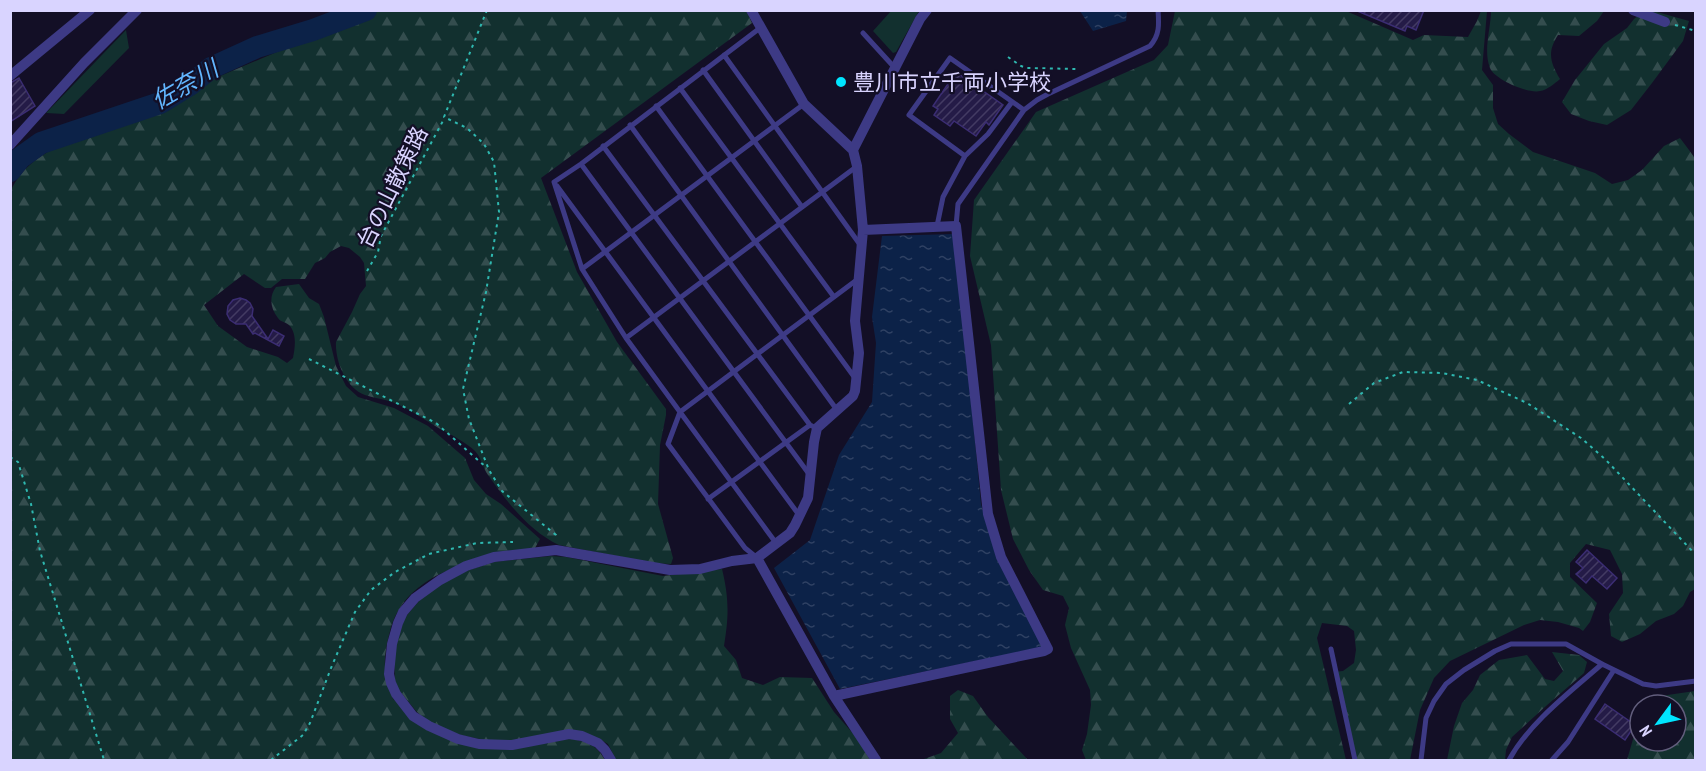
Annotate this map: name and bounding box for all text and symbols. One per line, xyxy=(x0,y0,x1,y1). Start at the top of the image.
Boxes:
water label: 佐奈川 xyxy=(146,52,226,116)
place label: 豊川市立千両小学校 xyxy=(853,68,1051,96)
marker: 豊川市立千両小学校 xyxy=(834,75,848,89)
street label: 台の山散策路 xyxy=(350,122,434,252)
north arrow xyxy=(1628,693,1688,753)
text: N xyxy=(1635,722,1656,740)

